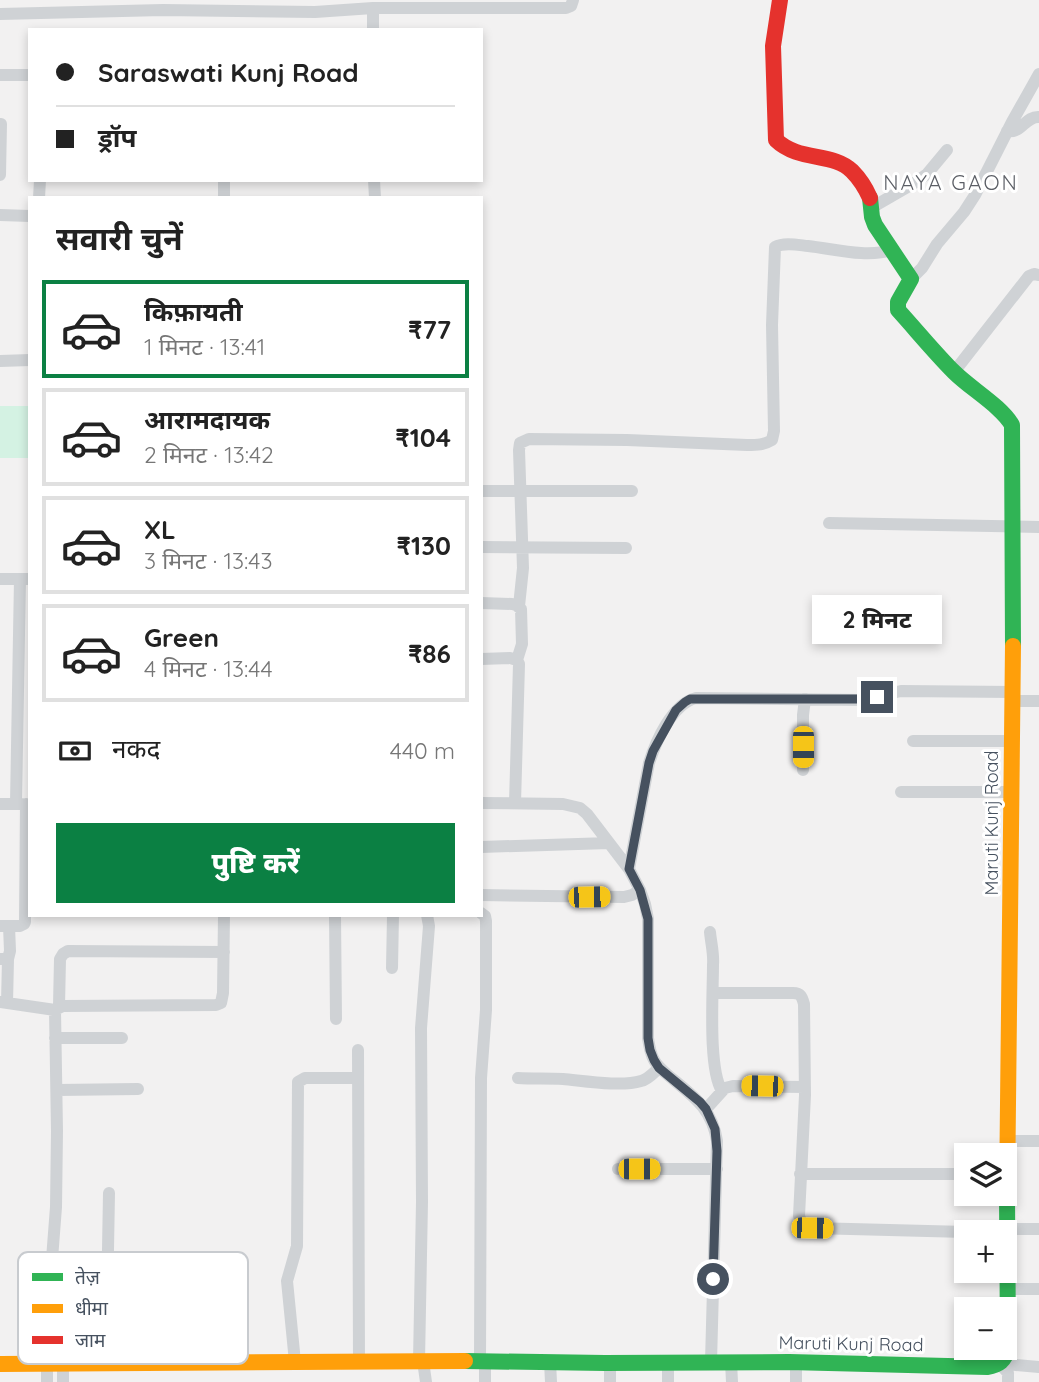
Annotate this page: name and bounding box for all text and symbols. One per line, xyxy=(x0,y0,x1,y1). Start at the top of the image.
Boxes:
text: Saraswati Kunj Road xyxy=(98,56,359,89)
text: ड्रॉप xyxy=(98,121,136,154)
district label: NAYA GAON xyxy=(883,169,1019,195)
text: सवारी चुनें xyxy=(56,218,183,258)
text: किफ़ायती xyxy=(144,295,243,328)
icon: car xyxy=(60,298,123,361)
text: ₹77 xyxy=(408,313,451,346)
text: 1 मिनट · 13:41 xyxy=(144,332,265,361)
text: आरामदायक xyxy=(144,403,270,436)
icon: car xyxy=(60,406,123,469)
text: ₹104 xyxy=(395,421,451,454)
text: 2 मिनट · 13:42 xyxy=(144,440,274,469)
text: XL xyxy=(144,513,176,546)
icon: car xyxy=(60,514,123,577)
text: ₹130 xyxy=(397,529,451,562)
text: 3 मिनट · 13:43 xyxy=(144,546,272,575)
callout: 2 मिनट xyxy=(812,596,942,644)
text: 2 मिनट xyxy=(842,605,912,634)
text: Green xyxy=(144,621,219,654)
icon: car xyxy=(60,622,123,685)
text: ₹86 xyxy=(408,637,451,670)
text: 4 मिनट · 13:44 xyxy=(144,654,273,683)
route end xyxy=(861,681,893,713)
car xyxy=(793,726,814,768)
icon: cash xyxy=(56,732,94,770)
text: नकद xyxy=(112,732,160,765)
text: 440 m xyxy=(390,736,455,765)
street label: Maruti Kunj Road xyxy=(980,751,1003,895)
button: पुष्टि करें xyxy=(56,823,455,903)
car xyxy=(568,886,611,908)
car xyxy=(741,1075,784,1097)
map controls xyxy=(954,1143,1017,1360)
button: layers xyxy=(954,1143,1017,1206)
car xyxy=(619,1159,661,1180)
car xyxy=(791,1217,834,1239)
button: + xyxy=(954,1220,1017,1283)
legend xyxy=(18,1252,248,1364)
route start xyxy=(697,1263,729,1295)
text: तेज़ xyxy=(75,1265,101,1289)
text: धीमा xyxy=(75,1296,109,1320)
button: − xyxy=(954,1297,1017,1360)
text: जाम xyxy=(75,1328,106,1352)
street label: Maruti Kunj Road xyxy=(778,1331,924,1356)

